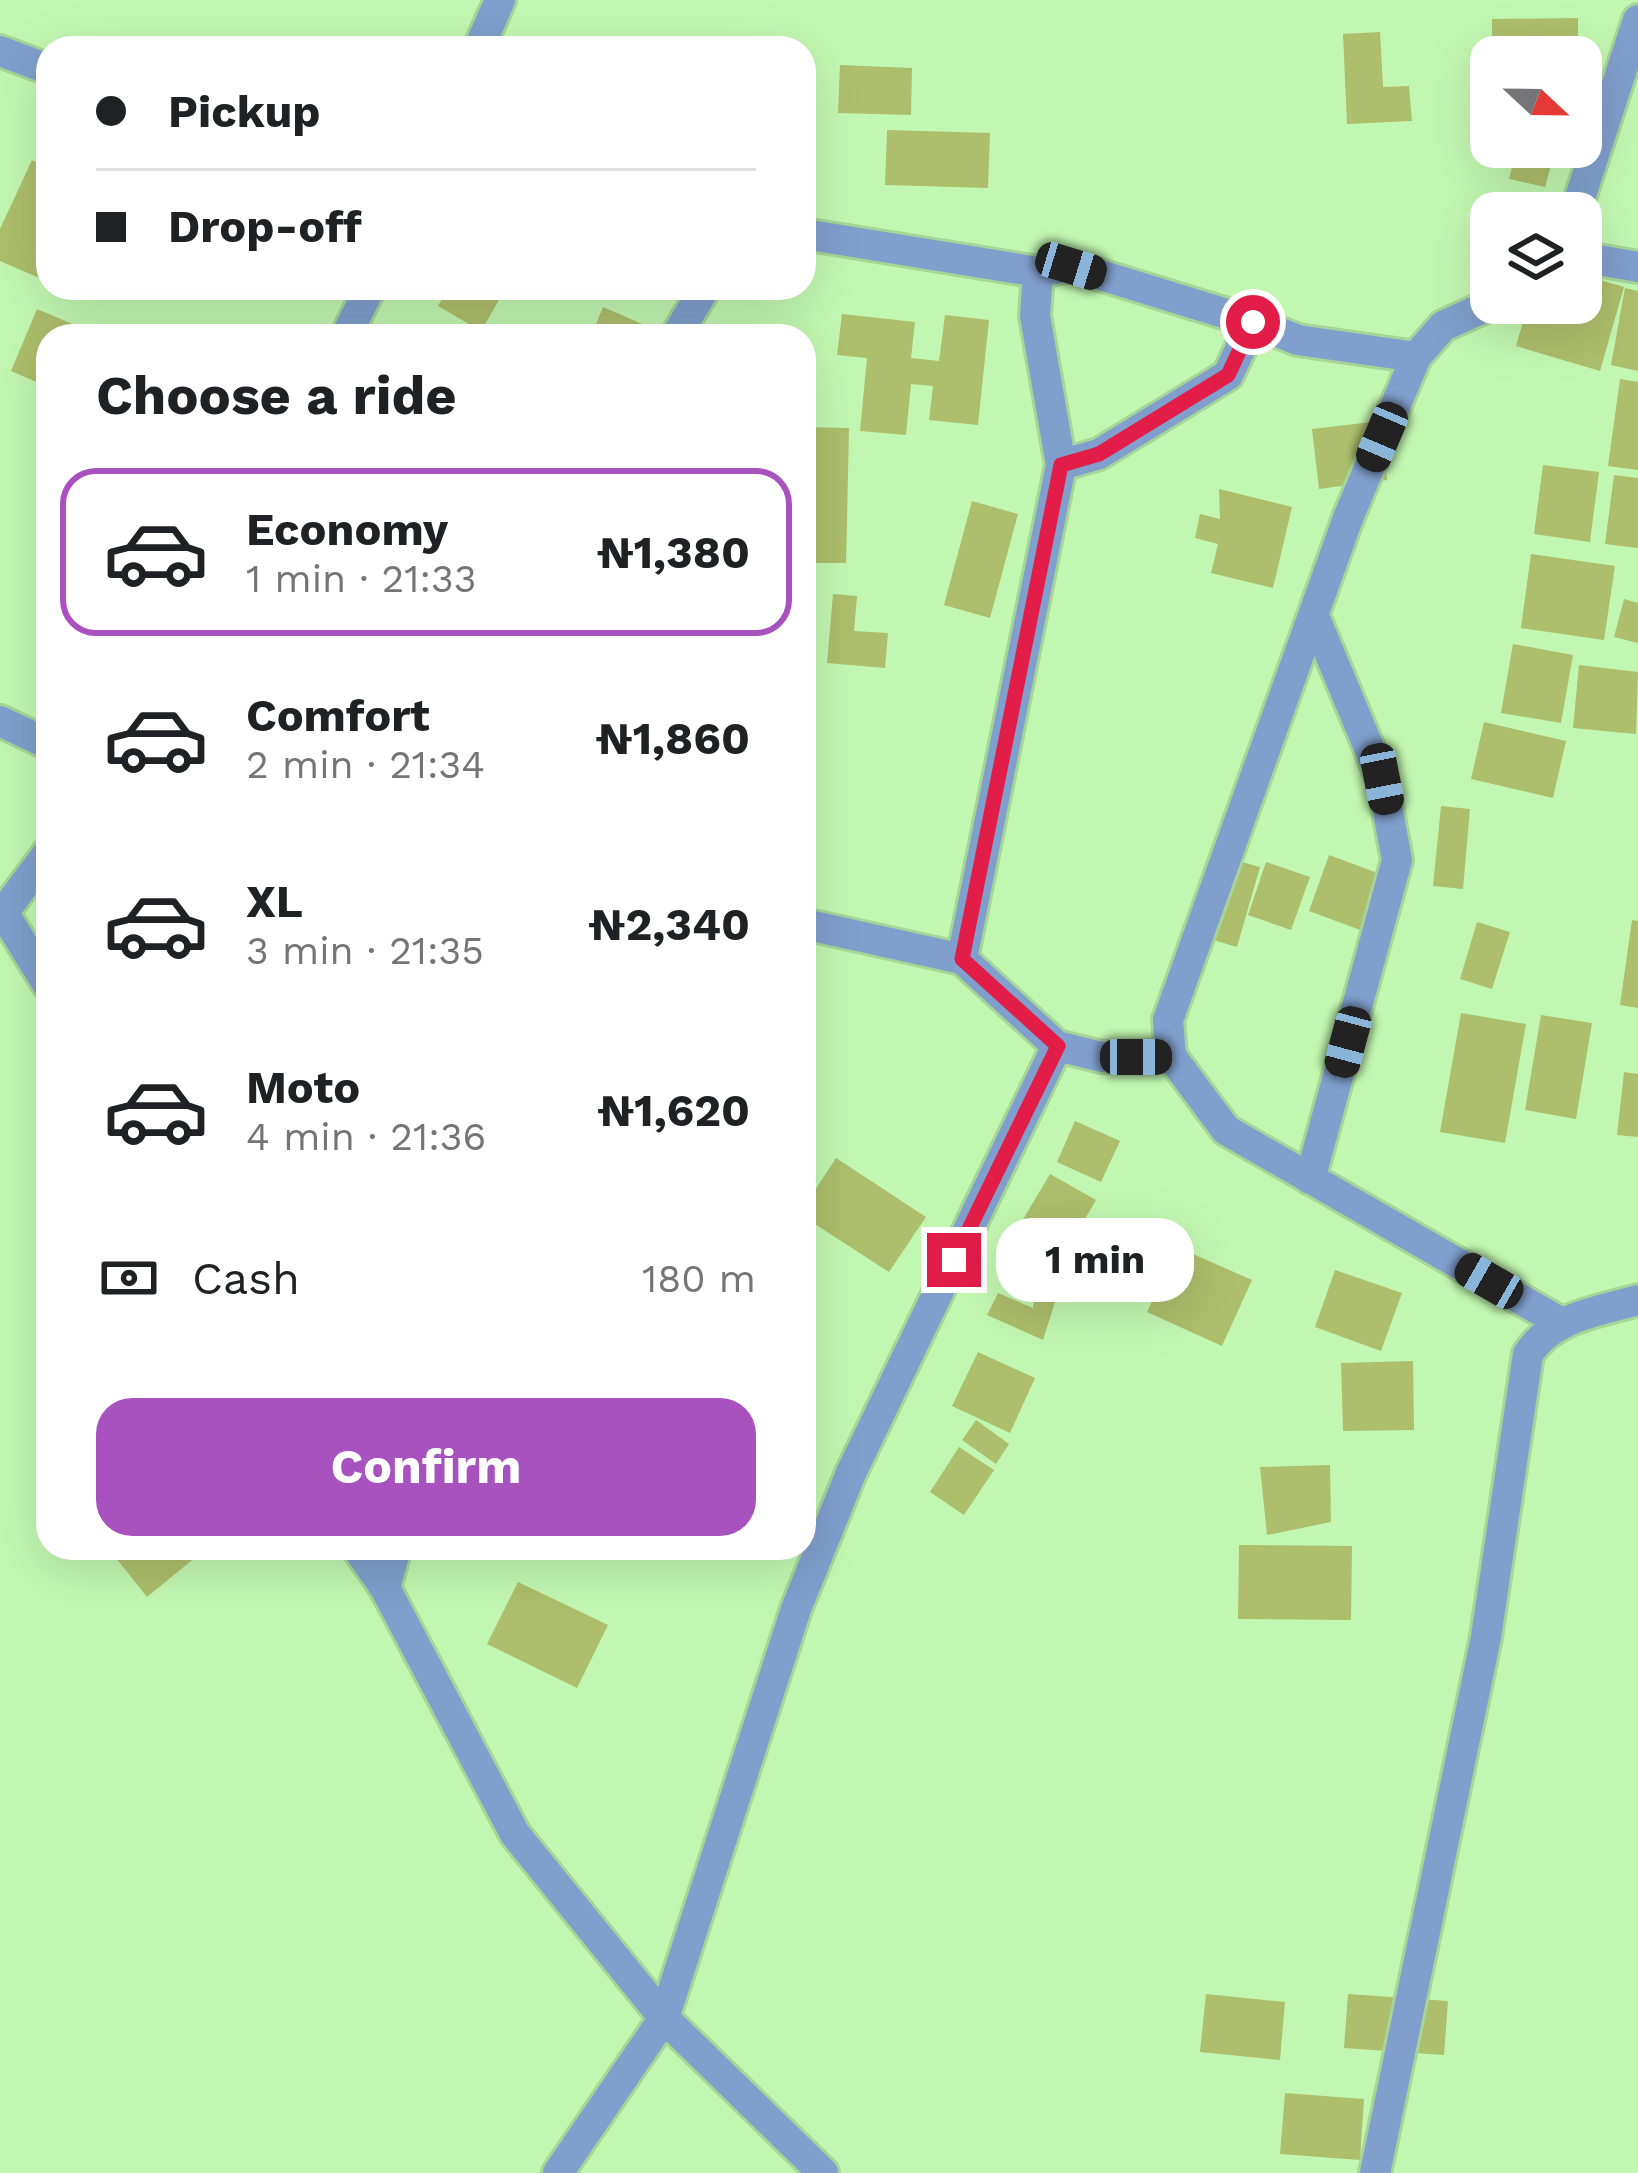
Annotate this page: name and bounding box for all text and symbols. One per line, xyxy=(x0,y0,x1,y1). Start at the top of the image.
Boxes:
north arrow xyxy=(1470,36,1602,168)
map controls xyxy=(1470,36,1602,324)
text: Pickup xyxy=(168,85,320,138)
button: layers xyxy=(1470,192,1602,324)
text: Drop-off xyxy=(168,200,362,253)
car xyxy=(1031,238,1111,294)
route start xyxy=(1226,295,1280,349)
text: Choose a ride xyxy=(96,364,457,427)
car xyxy=(1351,397,1413,477)
icon: car xyxy=(102,498,210,606)
text: Economy xyxy=(246,503,448,556)
text: ₦1,380 xyxy=(597,526,750,579)
text: 1 min · 21:33 xyxy=(246,556,477,601)
icon: car xyxy=(102,684,210,792)
text: Comfort xyxy=(246,689,430,742)
text: ₦1,860 xyxy=(596,712,750,765)
car xyxy=(1357,740,1407,818)
text: 2 min · 21:34 xyxy=(246,742,485,787)
icon: car xyxy=(102,870,210,978)
text: XL xyxy=(246,875,303,928)
text: ₦2,340 xyxy=(588,898,750,951)
text: 3 min · 21:35 xyxy=(246,928,484,973)
car xyxy=(1321,1003,1375,1081)
car xyxy=(1100,1039,1172,1075)
icon: car xyxy=(102,1056,210,1164)
text: Moto xyxy=(246,1061,360,1114)
text: ₦1,620 xyxy=(597,1084,750,1137)
text: 4 min · 21:36 xyxy=(246,1114,486,1159)
callout: 1 min xyxy=(996,1218,1194,1302)
route end xyxy=(927,1233,981,1287)
text: 1 min xyxy=(1045,1237,1145,1282)
icon: cash xyxy=(96,1245,162,1311)
car xyxy=(1449,1247,1529,1315)
text: Cash xyxy=(192,1252,300,1305)
text: 180 m xyxy=(642,1256,756,1301)
button: Confirm xyxy=(96,1398,756,1536)

